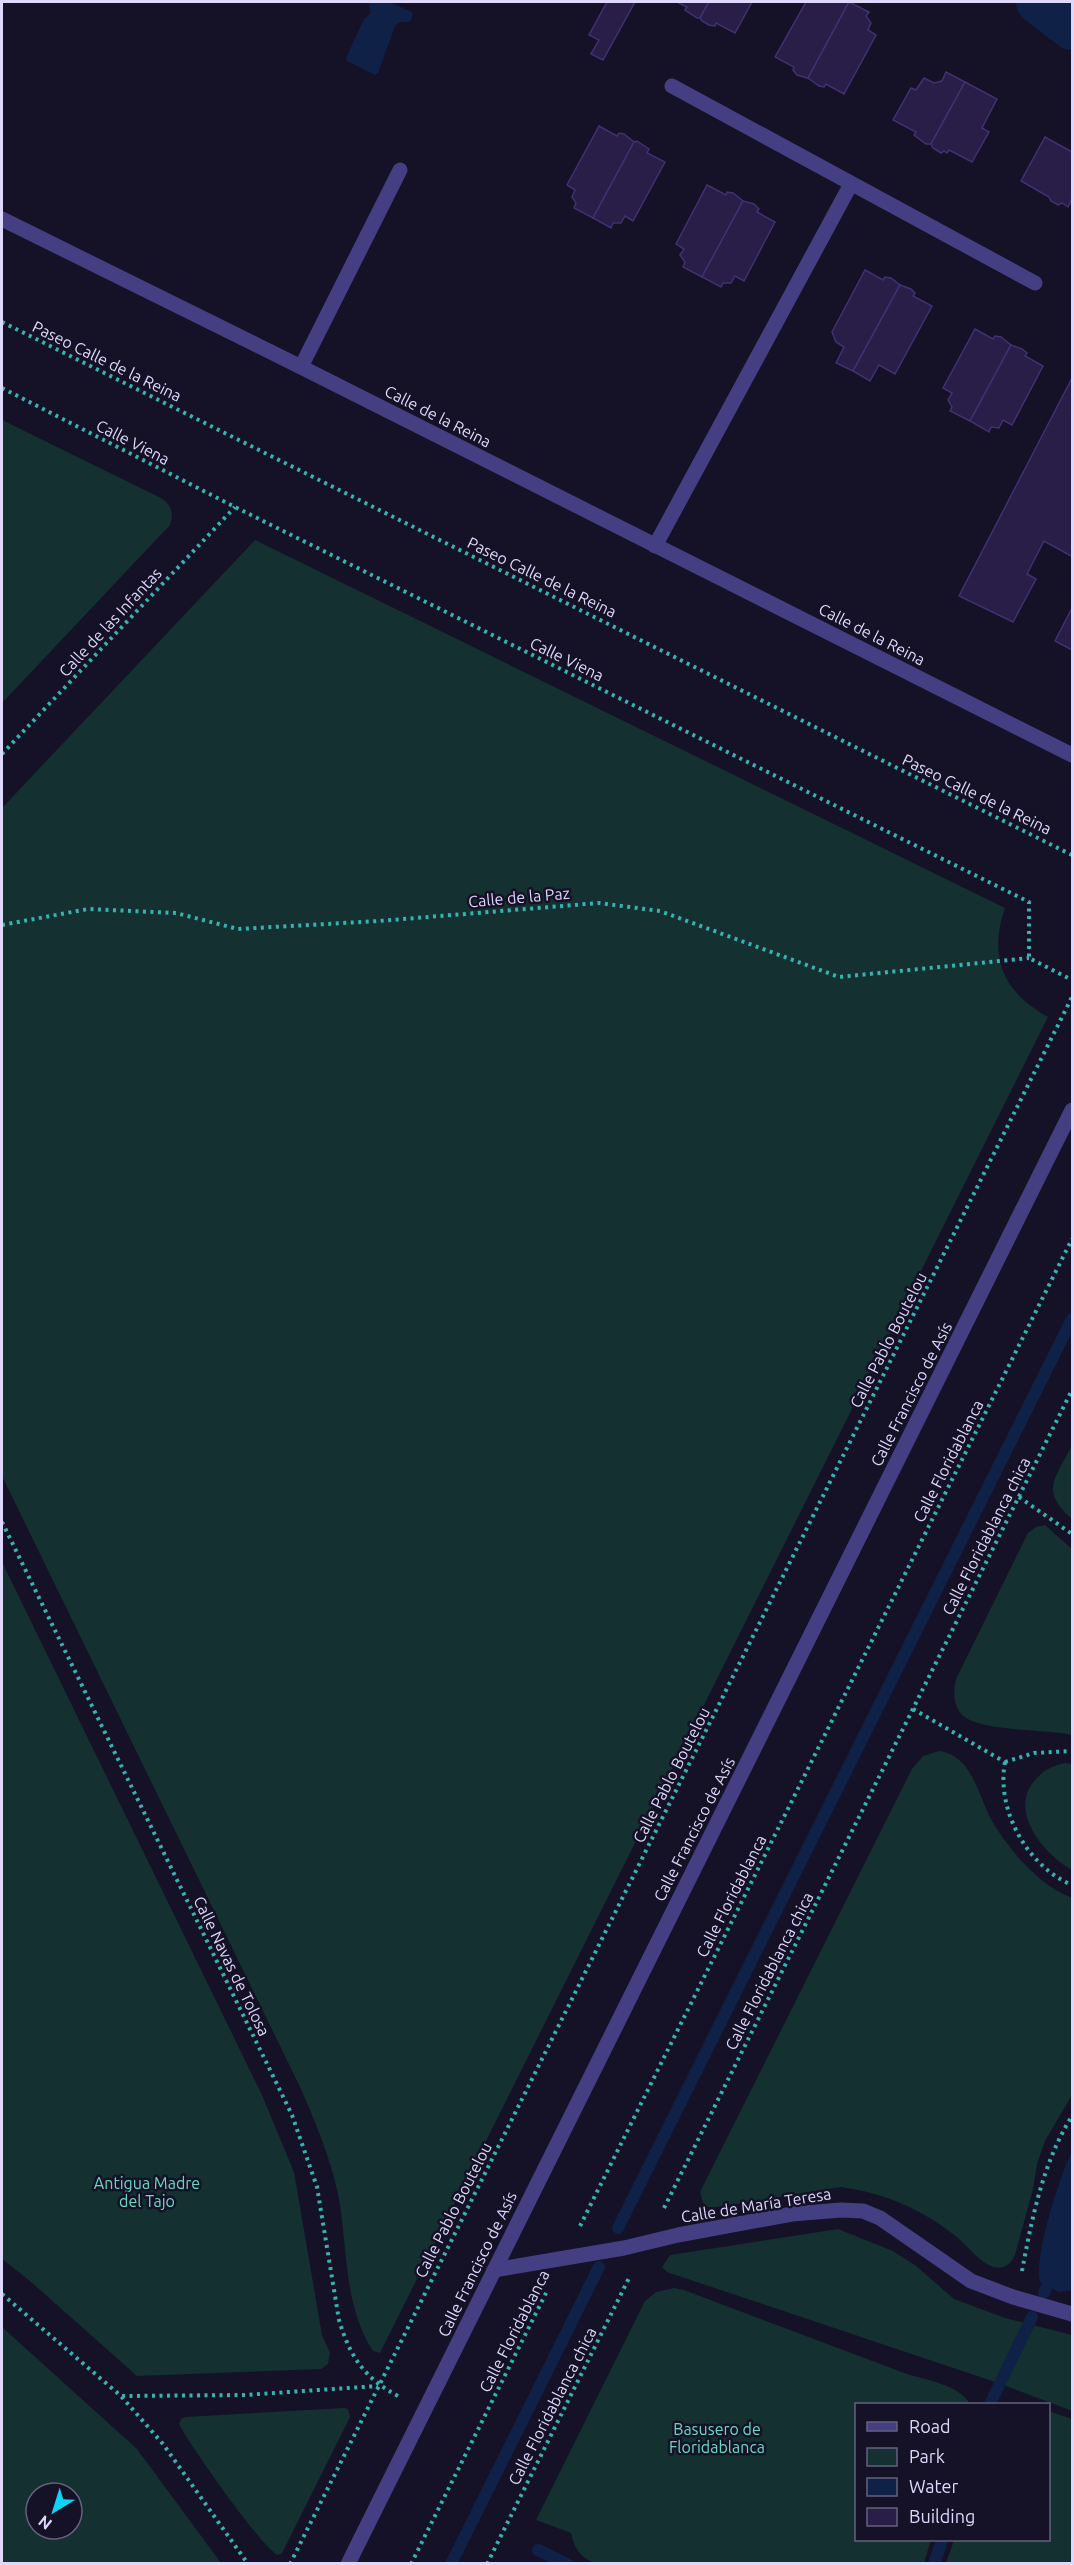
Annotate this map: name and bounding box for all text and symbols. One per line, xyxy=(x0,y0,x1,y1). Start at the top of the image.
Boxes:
street label: Paseo Calle de la Reina xyxy=(30,317,184,405)
street label: Calle de la Reina xyxy=(382,381,494,451)
street label: Calle Viena xyxy=(93,416,173,468)
street label: Paseo Calle de la Reina xyxy=(465,533,619,621)
street label: Calle de las Infantas xyxy=(55,564,165,680)
street label: Calle de la Reina xyxy=(816,599,928,669)
street label: Calle Viena xyxy=(527,633,607,685)
street label: Paseo Calle de la Reina xyxy=(900,750,1054,838)
street label: Calle de la Paz xyxy=(467,884,571,910)
street label: Calle Pablo Boutelou xyxy=(846,1269,930,1411)
street label: Calle Francisco de Asís xyxy=(867,1319,955,1469)
street label: Calle Floridablanca xyxy=(909,1397,987,1525)
street label: Calle Floridablanca chica xyxy=(938,1454,1034,1618)
street label: Calle Pablo Boutelou xyxy=(629,1704,713,1846)
street label: Calle Francisco de Asís xyxy=(650,1754,738,1904)
street label: Calle Floridablanca xyxy=(692,1832,770,1960)
street label: Calle Floridablanca chica xyxy=(721,1889,817,2053)
street label: Calle Navas de Tolosa xyxy=(190,1893,274,2039)
street label: Calle Pablo Boutelou xyxy=(411,2139,495,2281)
park label: Antigua Madre del Tajo xyxy=(94,2174,200,2210)
street label: Calle de María Teresa xyxy=(680,2184,832,2226)
street label: Calle Francisco de Asís xyxy=(434,2188,520,2340)
street label: Calle Floridablanca xyxy=(475,2267,553,2395)
street label: Calle Floridablanca chica xyxy=(504,2324,600,2488)
legend xyxy=(855,2403,1050,2541)
text: Road xyxy=(909,2416,951,2436)
park label: Basusero de Floridablanca xyxy=(669,2420,765,2456)
text: Park xyxy=(909,2446,945,2466)
text: Water xyxy=(909,2476,959,2496)
north arrow xyxy=(24,2481,84,2541)
text: Building xyxy=(909,2506,975,2526)
text: N xyxy=(35,2512,55,2534)

